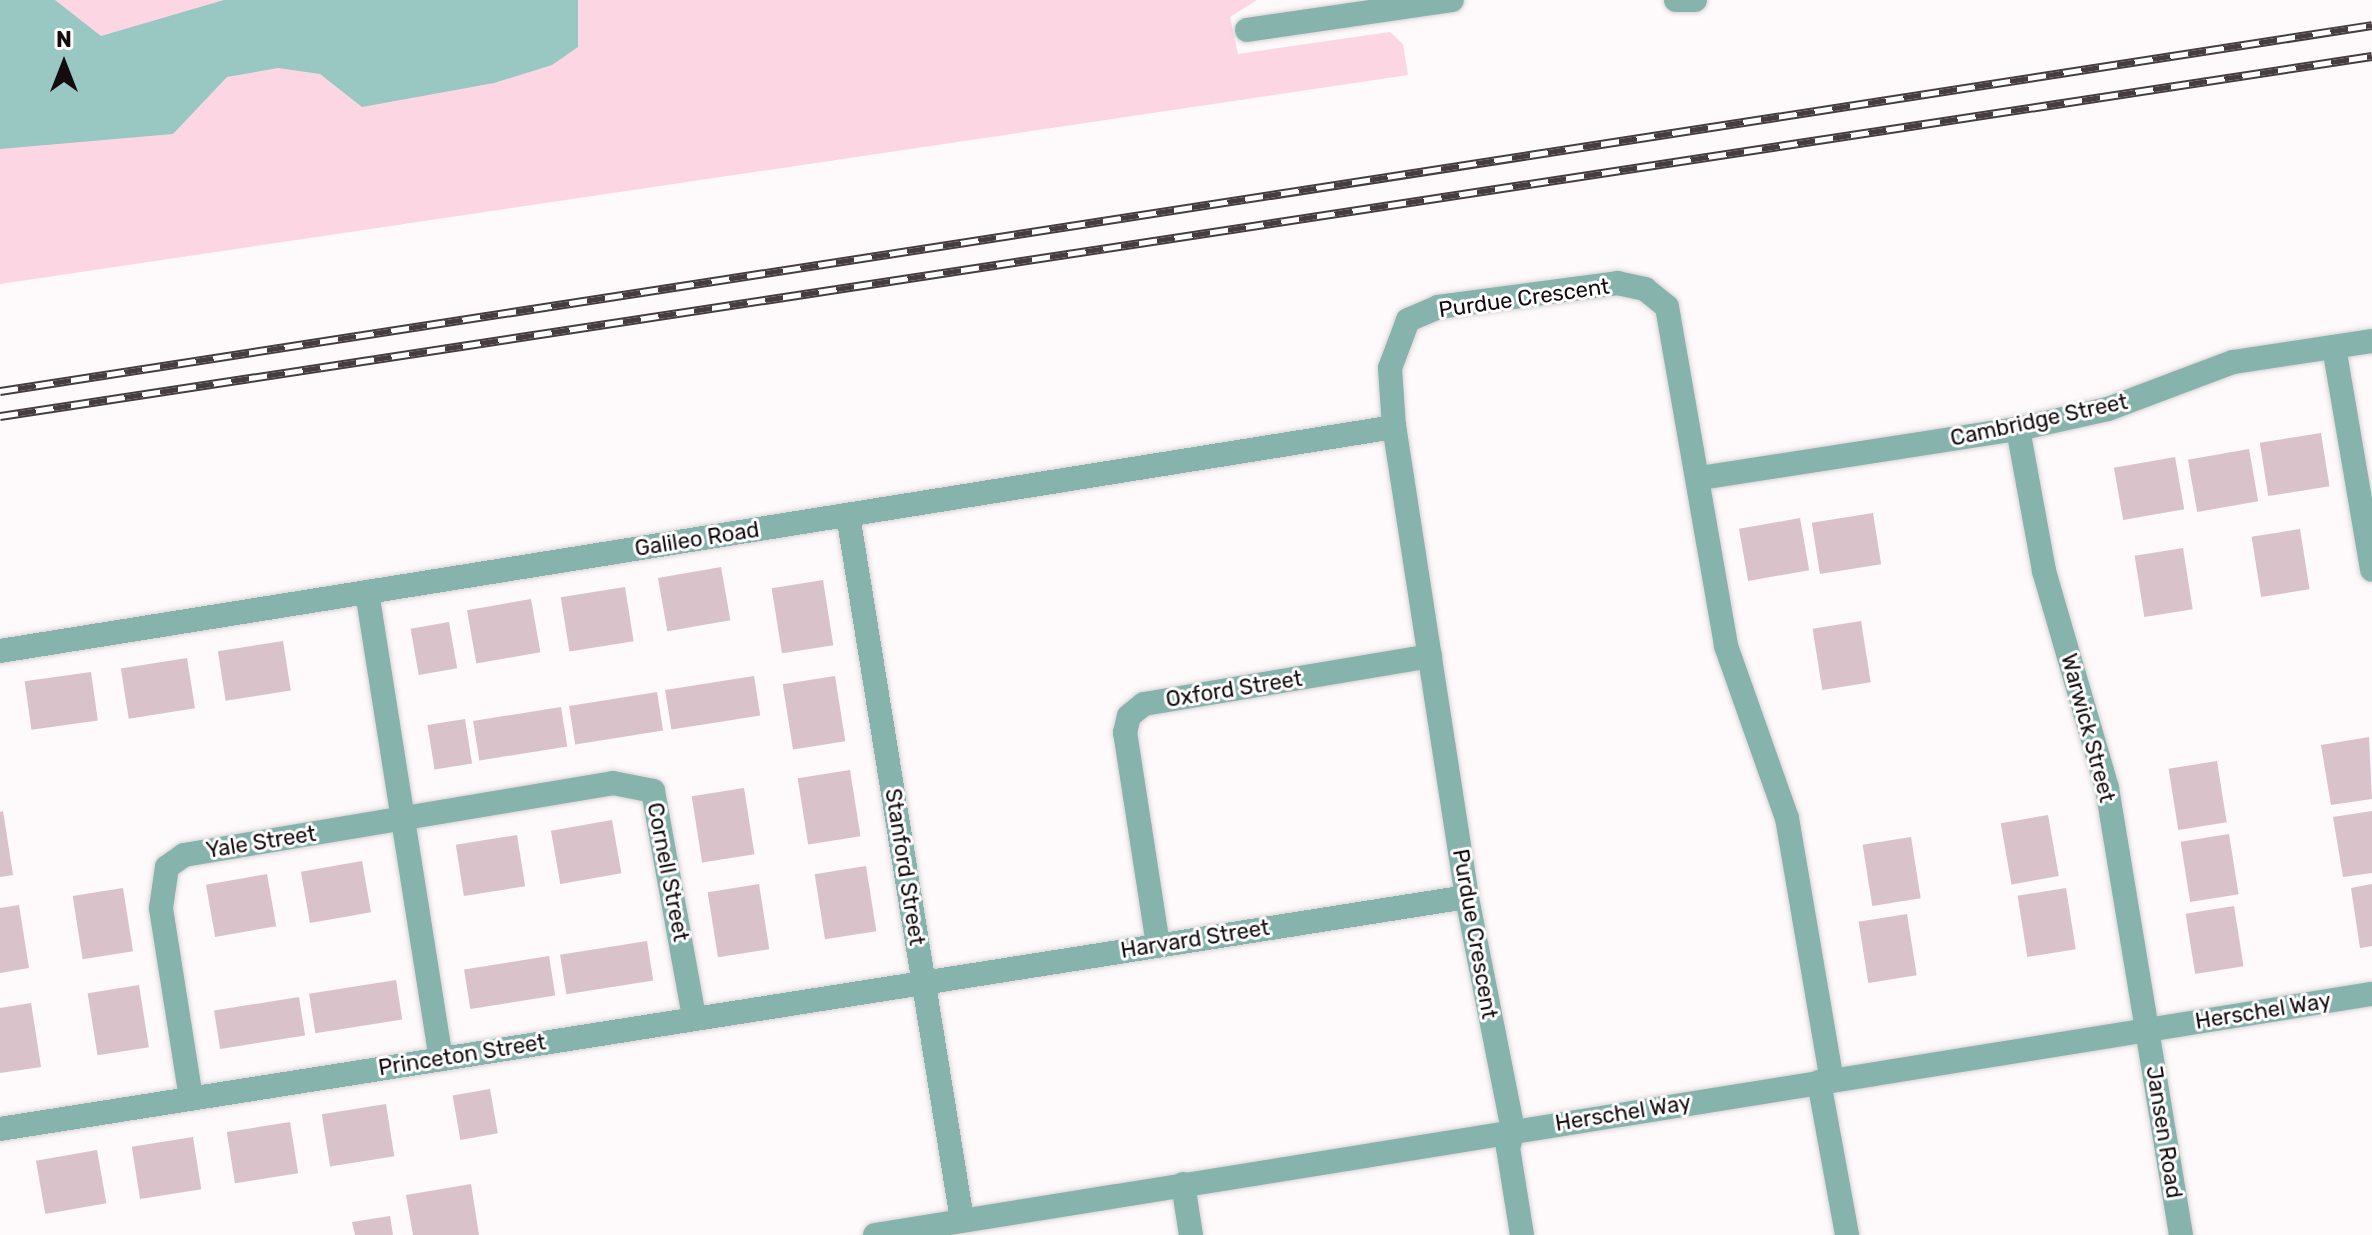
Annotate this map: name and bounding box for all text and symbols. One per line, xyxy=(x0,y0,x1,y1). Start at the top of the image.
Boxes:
north arrow xyxy=(24,24,104,104)
text: N xyxy=(56,26,72,53)
street label: Purdue Crescent xyxy=(1437,273,1611,323)
street label: Cambridge Street xyxy=(1948,388,2130,452)
street label: Galileo Road xyxy=(633,516,761,562)
street label: Warwick Street xyxy=(2055,651,2121,805)
street label: Oxford Street xyxy=(1164,665,1304,713)
street label: Stanford Street xyxy=(880,787,930,947)
street label: Cornell Street xyxy=(642,800,694,944)
street label: Yale Street xyxy=(204,820,318,864)
street label: Purdue Crescent xyxy=(1447,847,1503,1021)
street label: Harvard Street xyxy=(1119,914,1271,964)
street label: Herschel Way xyxy=(2193,987,2333,1035)
street label: Princeton Street xyxy=(376,1029,548,1081)
street label: Jansen Road xyxy=(2141,1064,2187,1200)
street label: Herschel Way xyxy=(1553,1089,1693,1137)

